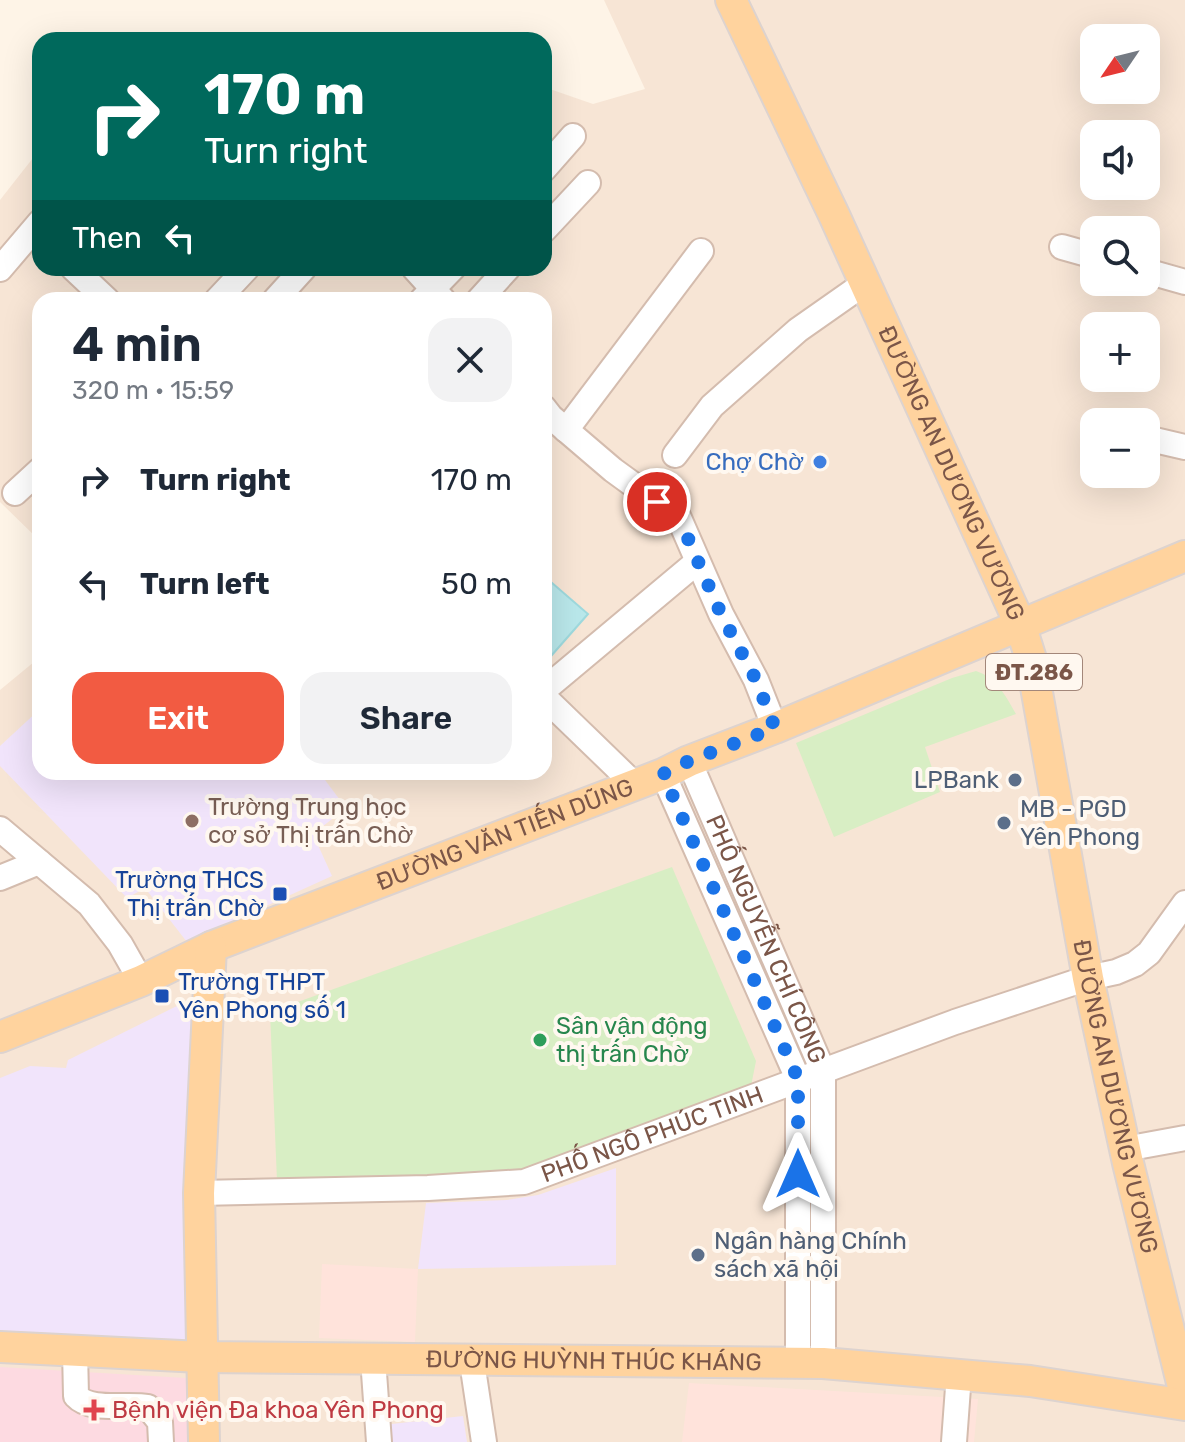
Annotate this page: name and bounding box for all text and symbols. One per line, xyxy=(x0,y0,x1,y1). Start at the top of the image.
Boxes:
north arrow xyxy=(1080,24,1160,104)
map controls xyxy=(1080,24,1160,488)
text: 170 m xyxy=(204,62,365,128)
icon: right xyxy=(72,64,176,168)
button: sound xyxy=(1080,120,1160,200)
text: Turn right xyxy=(204,129,368,172)
icon: left xyxy=(158,216,202,260)
button: search xyxy=(1080,216,1160,296)
text: Then xyxy=(72,220,142,256)
button: + xyxy=(1080,312,1160,392)
text: 4 min xyxy=(72,316,202,373)
button: close xyxy=(428,318,512,402)
street label: ĐƯỜNG AN DƯƠNG VƯƠNG xyxy=(872,321,1031,625)
text: 320 m · 15:59 xyxy=(72,375,234,406)
button: − xyxy=(1080,408,1160,488)
place label: Chợ Chờ xyxy=(705,448,804,476)
marker: Chợ Chờ xyxy=(811,453,829,471)
icon: right xyxy=(72,458,116,502)
text: Turn right xyxy=(140,462,291,498)
text: 170 m xyxy=(431,462,512,498)
pin xyxy=(623,468,691,536)
icon: arrive xyxy=(635,480,679,524)
icon: left xyxy=(72,562,116,606)
text: Turn left xyxy=(140,566,270,602)
text: 50 m xyxy=(441,566,512,602)
road number: ĐT.286 xyxy=(986,654,1082,690)
button: Exit xyxy=(72,672,284,764)
button: Share xyxy=(300,672,512,764)
place label: LPBank xyxy=(914,766,1000,794)
marker: LPBank xyxy=(1006,771,1024,789)
street label: ĐƯỜNG VĂN TIẾN DŨNG xyxy=(372,773,637,896)
place label: Trường Trung học cơ sở Thị trấn Chờ xyxy=(208,793,413,849)
place label: MB - PGD Yên Phong xyxy=(1020,795,1140,851)
street label: PHỐ NGUYỄN CHÍ CÔNG xyxy=(700,810,832,1068)
marker: Trường Trung học cơ sở Thị trấn Chờ xyxy=(183,812,201,830)
marker: MB - PGD Yên Phong xyxy=(995,814,1013,832)
place label: Trường THCS Thị trấn Chờ xyxy=(115,866,264,922)
marker: Trường THCS Thị trấn Chờ xyxy=(271,885,289,903)
street label: ĐƯỜNG AN DƯƠNG VƯƠNG xyxy=(1067,937,1164,1256)
place label: Trường THPT Yên Phong số 1 xyxy=(178,968,346,1024)
marker: Trường THPT Yên Phong số 1 xyxy=(153,987,171,1005)
place label: Sân vận động thị trấn Chờ xyxy=(556,1012,708,1068)
marker: Sân vận động thị trấn Chờ xyxy=(531,1031,549,1049)
street label: PHỐ NGÔ PHÚC TINH xyxy=(537,1080,767,1188)
position arrow xyxy=(756,1132,840,1216)
place label: Ngân hàng Chính sách xã hội xyxy=(714,1227,907,1283)
marker: Ngân hàng Chính sách xã hội xyxy=(689,1246,707,1264)
street label: ĐƯỜNG HUỲNH THÚC KHÁNG xyxy=(426,1345,762,1376)
place label: Bệnh viện Đa khoa Yên Phong xyxy=(112,1396,444,1424)
marker: Bệnh viện Đa khoa Yên Phong xyxy=(83,1399,105,1421)

